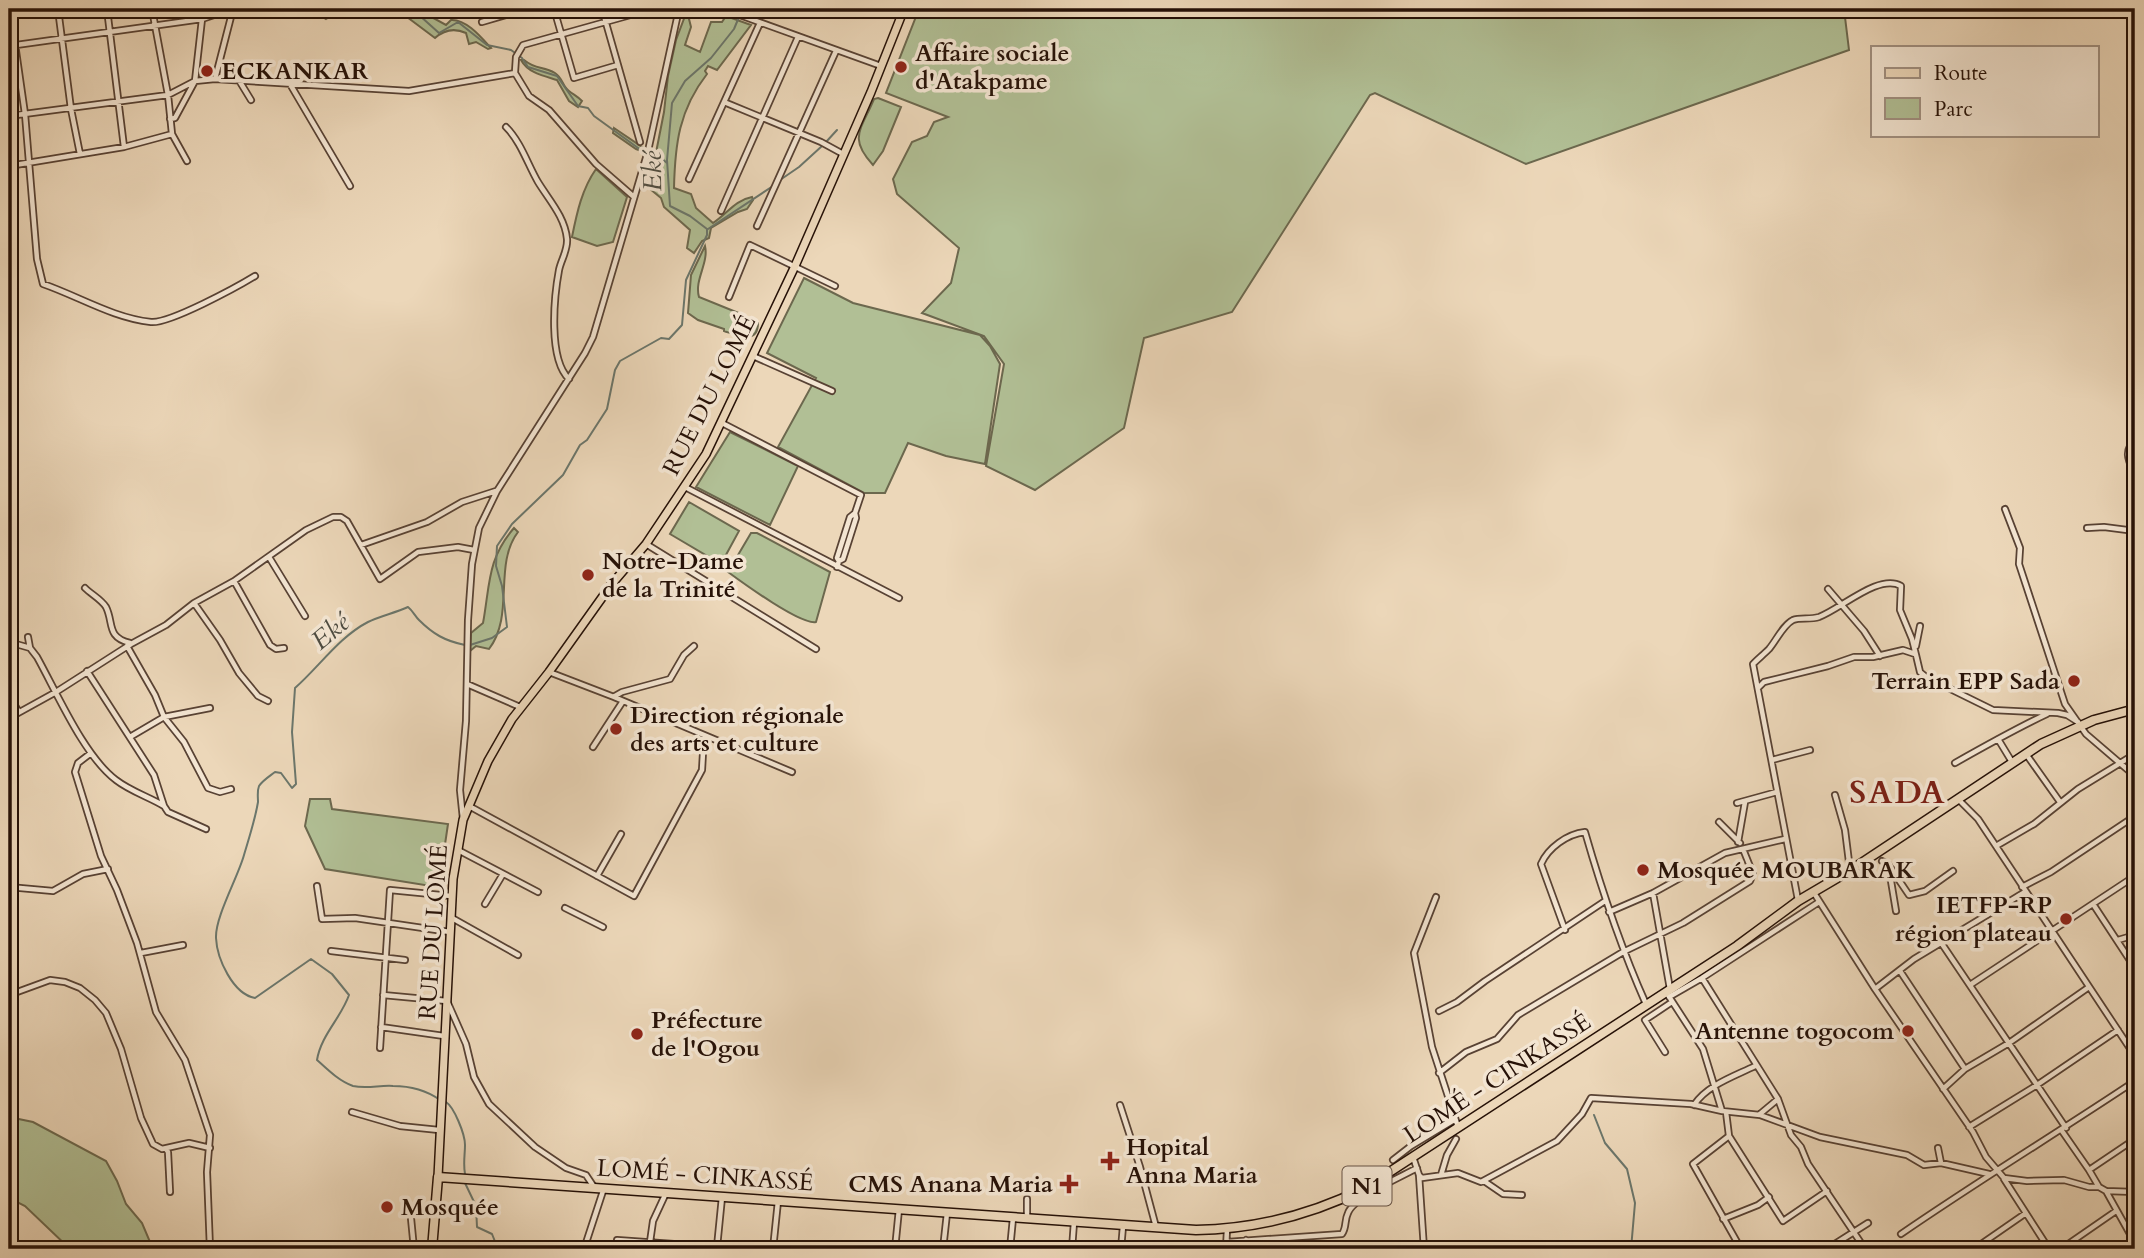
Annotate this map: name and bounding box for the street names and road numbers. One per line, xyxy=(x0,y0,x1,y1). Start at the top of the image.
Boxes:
street label: RUE DU LOMÉ xyxy=(655,309,764,481)
street label: RUE DU LOMÉ xyxy=(411,843,456,1021)
street label: LOMÉ - CINKASSÉ xyxy=(1397,1005,1597,1151)
street label: LOMÉ - CINKASSÉ xyxy=(596,1151,814,1200)
road number: N1 xyxy=(1342,1166,1392,1205)

